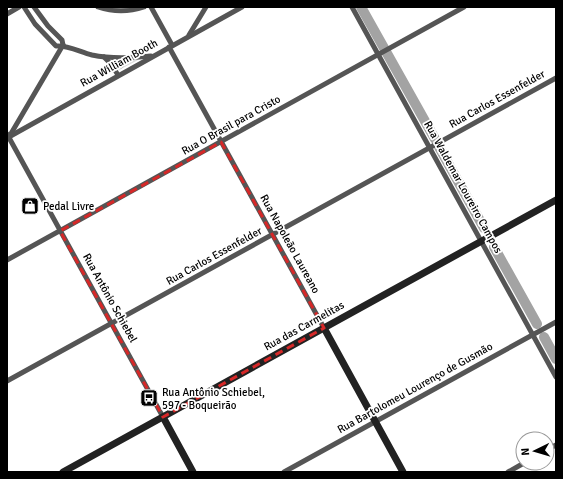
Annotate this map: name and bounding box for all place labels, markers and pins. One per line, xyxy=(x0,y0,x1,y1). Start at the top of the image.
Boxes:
shop icon: Pedal Livre xyxy=(20,196,40,216)
place label: Pedal Livre xyxy=(43,200,94,213)
place label: Rua Antônio Schiebel, 597 - Boqueirão xyxy=(162,386,265,412)
bus stop icon: Rua Antônio Schiebel, 597 - Boqueirão xyxy=(139,388,159,408)

